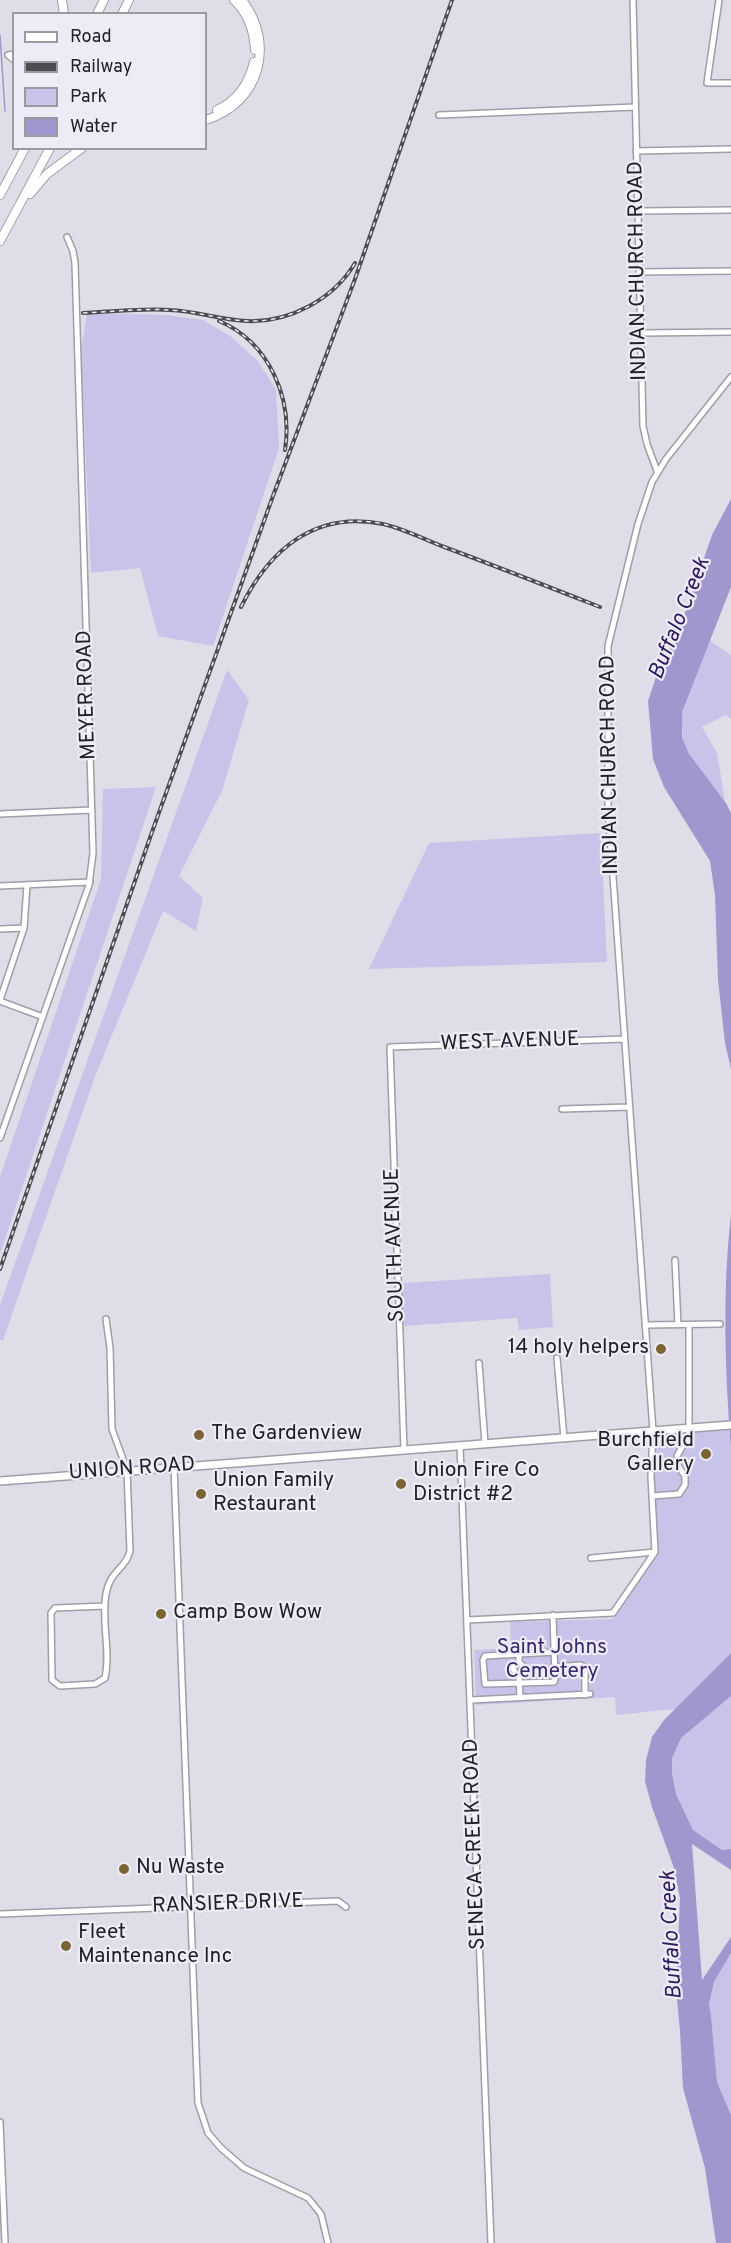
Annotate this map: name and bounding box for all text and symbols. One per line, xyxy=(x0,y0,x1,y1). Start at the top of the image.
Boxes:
legend xyxy=(12,12,207,150)
text: Road xyxy=(70,26,112,49)
text: Railway xyxy=(70,56,132,79)
text: Park xyxy=(70,86,107,109)
text: Water xyxy=(70,116,117,139)
street label: INDIAN CHURCH ROAD xyxy=(624,161,654,381)
water label: Buffalo Creek xyxy=(645,554,717,684)
street label: MEYER ROAD xyxy=(73,630,103,760)
street label: INDIAN CHURCH ROAD xyxy=(596,655,626,875)
street label: WEST AVENUE xyxy=(440,1028,580,1058)
street label: SOUTH AVENUE xyxy=(381,1168,411,1322)
place label: 14 holy helpers xyxy=(508,1336,649,1362)
marker: 14 holy helpers xyxy=(654,1342,668,1356)
place label: The Gardenview xyxy=(211,1422,362,1448)
marker: The Gardenview xyxy=(192,1428,206,1442)
place label: Burchfield Gallery xyxy=(597,1429,694,1479)
marker: Burchfield Gallery xyxy=(699,1447,713,1461)
street label: UNION ROAD xyxy=(68,1453,196,1487)
place label: Union Fire Co District #2 xyxy=(413,1459,539,1509)
place label: Union Family Restaurant xyxy=(213,1469,334,1519)
marker: Union Fire Co District #2 xyxy=(394,1477,408,1491)
marker: Union Family Restaurant xyxy=(194,1487,208,1501)
place label: Camp Bow Wow xyxy=(173,1601,322,1627)
marker: Camp Bow Wow xyxy=(154,1607,168,1621)
park label: Saint Johns Cemetery xyxy=(497,1636,607,1686)
street label: SENECA CREEK ROAD xyxy=(460,1738,492,1950)
place label: Nu Waste xyxy=(136,1856,224,1882)
marker: Nu Waste xyxy=(117,1862,131,1876)
water label: Buffalo Creek xyxy=(656,1870,690,2000)
street label: RANSIER DRIVE xyxy=(152,1890,304,1920)
place label: Fleet Maintenance Inc xyxy=(78,1921,232,1971)
marker: Fleet Maintenance Inc xyxy=(59,1939,73,1953)

